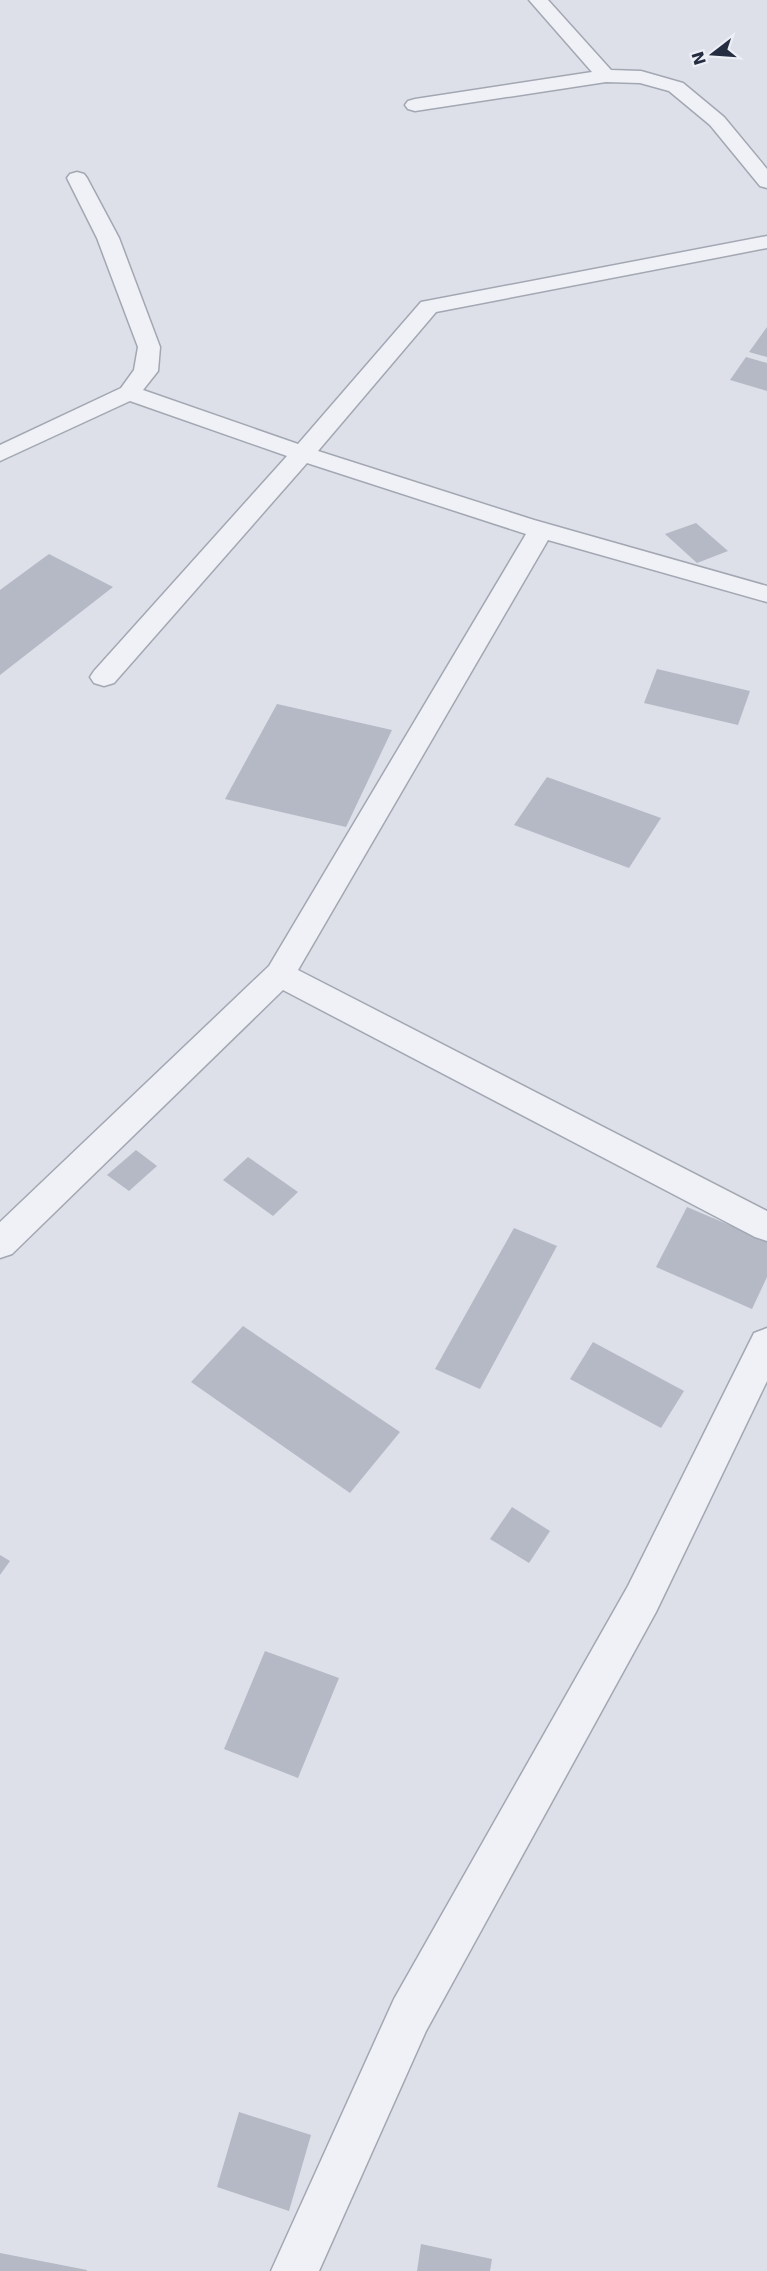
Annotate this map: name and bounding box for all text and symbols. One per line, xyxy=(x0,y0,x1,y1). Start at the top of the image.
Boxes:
north arrow xyxy=(683,24,743,84)
text: N xyxy=(688,49,710,67)

